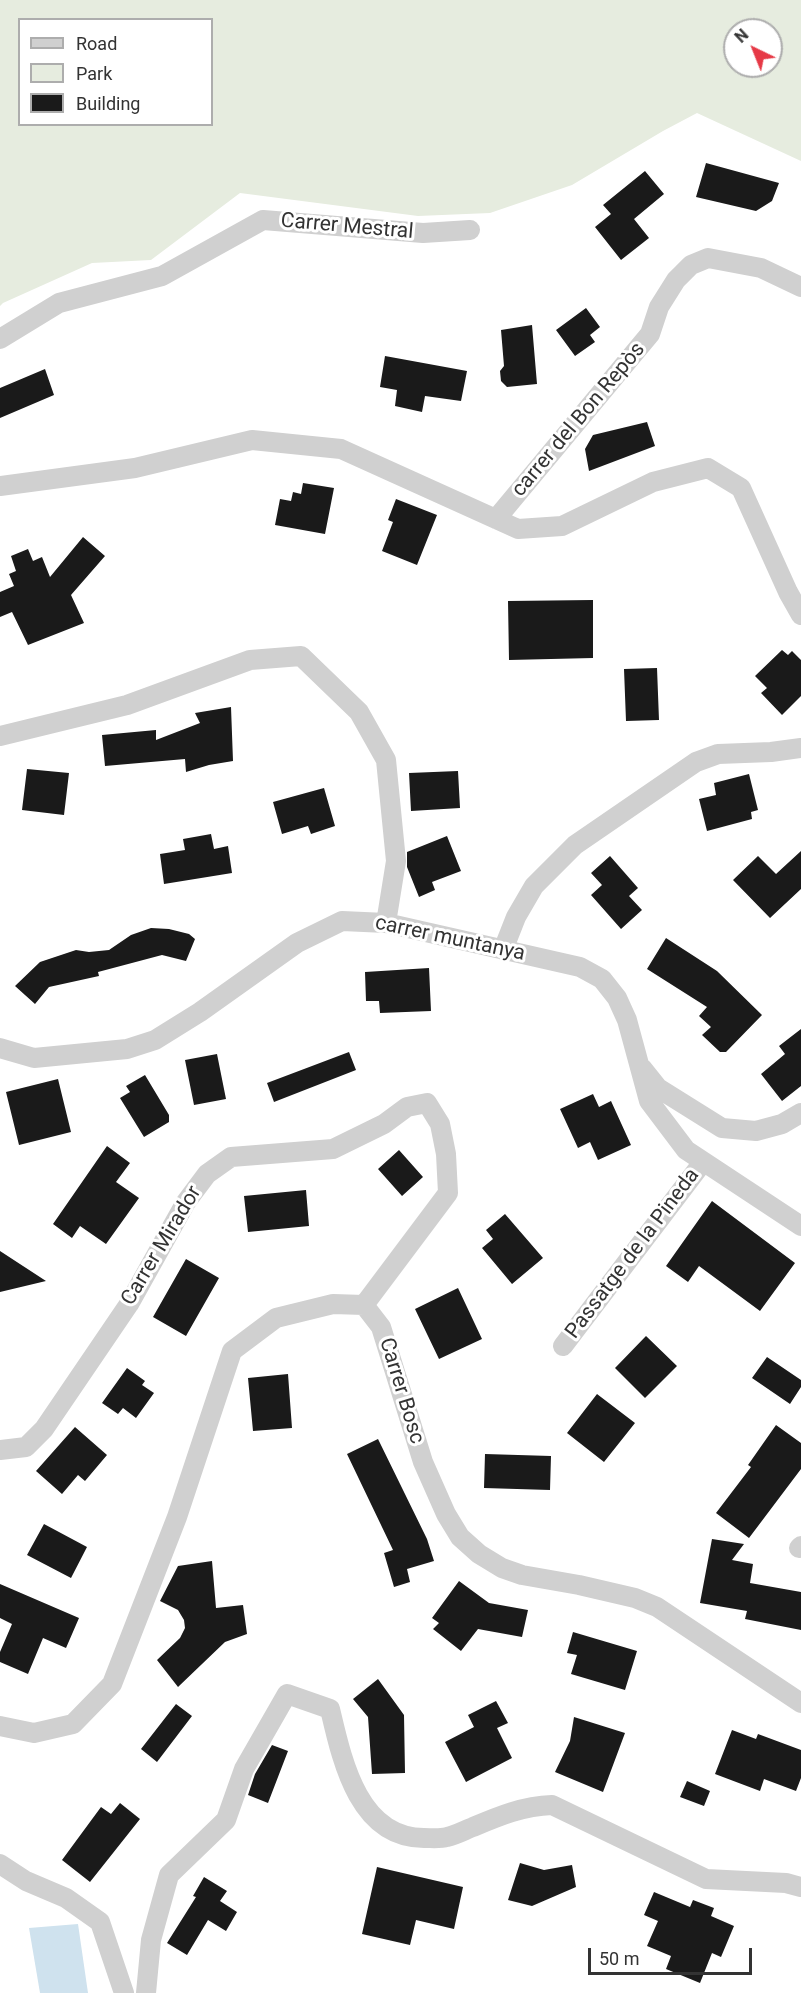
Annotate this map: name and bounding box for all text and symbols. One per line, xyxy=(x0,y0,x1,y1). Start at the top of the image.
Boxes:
legend xyxy=(18,18,213,126)
north arrow xyxy=(723,18,783,78)
text: N xyxy=(731,25,752,47)
text: Road xyxy=(76,33,117,54)
text: Park xyxy=(76,63,112,84)
text: Building xyxy=(76,93,140,114)
street label: Carrer Mestral xyxy=(280,209,414,245)
street label: carrer del Bon Repòs xyxy=(507,338,651,502)
street label: carrer muntanya xyxy=(373,911,527,967)
street label: Passatge de la Pineda xyxy=(561,1164,705,1344)
street label: Carrer Mirador xyxy=(116,1182,208,1310)
street label: Carrer Bosc xyxy=(373,1335,429,1447)
scale bar xyxy=(591,1936,754,1974)
text: 50 m xyxy=(599,1948,639,1969)

